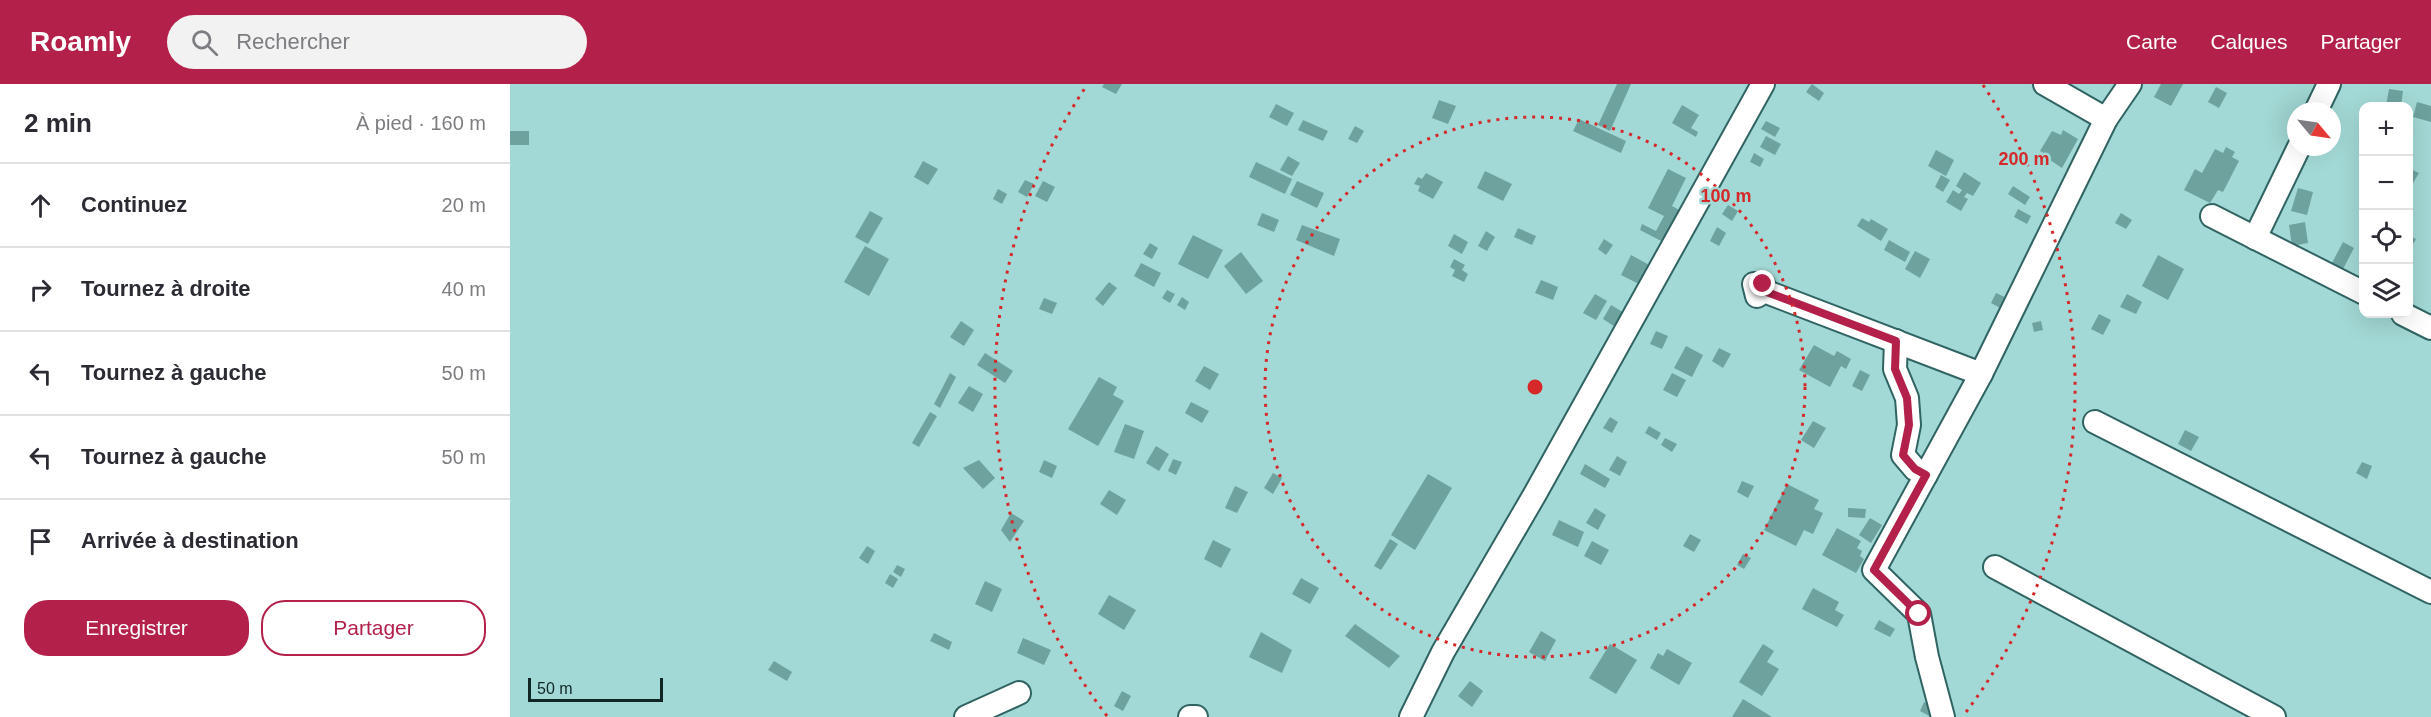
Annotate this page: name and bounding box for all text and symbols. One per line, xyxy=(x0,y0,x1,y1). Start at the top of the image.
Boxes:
search box xyxy=(167,15,587,69)
text: Roamly xyxy=(30,26,131,57)
icon: search xyxy=(188,26,221,59)
text: Rechercher xyxy=(236,29,350,54)
text: Carte xyxy=(2126,30,2177,53)
text: Calques xyxy=(2210,30,2287,53)
text: Partager xyxy=(2320,30,2401,53)
north arrow xyxy=(2287,102,2341,156)
map controls xyxy=(2359,102,2413,318)
button: + xyxy=(2359,102,2413,156)
text: 2 min xyxy=(24,108,92,138)
text: À pied · 160 m xyxy=(356,112,486,134)
text: 200 m xyxy=(1998,149,2050,169)
button: − xyxy=(2359,156,2413,210)
text: 100 m xyxy=(1700,186,1752,206)
icon: ahead xyxy=(24,189,57,222)
text: Continuez xyxy=(81,192,187,217)
text: 20 m xyxy=(442,194,486,216)
button: locate xyxy=(2359,210,2413,264)
button: layers xyxy=(2359,264,2413,318)
route end xyxy=(1749,270,1775,296)
icon: right xyxy=(24,273,57,306)
text: Tournez à droite xyxy=(81,276,251,301)
text: 40 m xyxy=(442,278,486,300)
icon: left xyxy=(24,357,57,390)
text: Tournez à gauche xyxy=(81,360,266,385)
text: 50 m xyxy=(442,362,486,384)
centre of rings xyxy=(1525,377,1545,397)
icon: left xyxy=(24,441,57,474)
text: Tournez à gauche xyxy=(81,444,266,469)
text: 50 m xyxy=(442,446,486,468)
icon: arrive xyxy=(24,525,57,558)
text: Arrivée à destination xyxy=(81,528,299,553)
button: Enregistrer xyxy=(24,600,249,656)
button: Partager xyxy=(261,600,486,656)
route start xyxy=(1905,600,1931,626)
scale bar xyxy=(528,675,663,702)
text: 50 m xyxy=(537,680,573,697)

